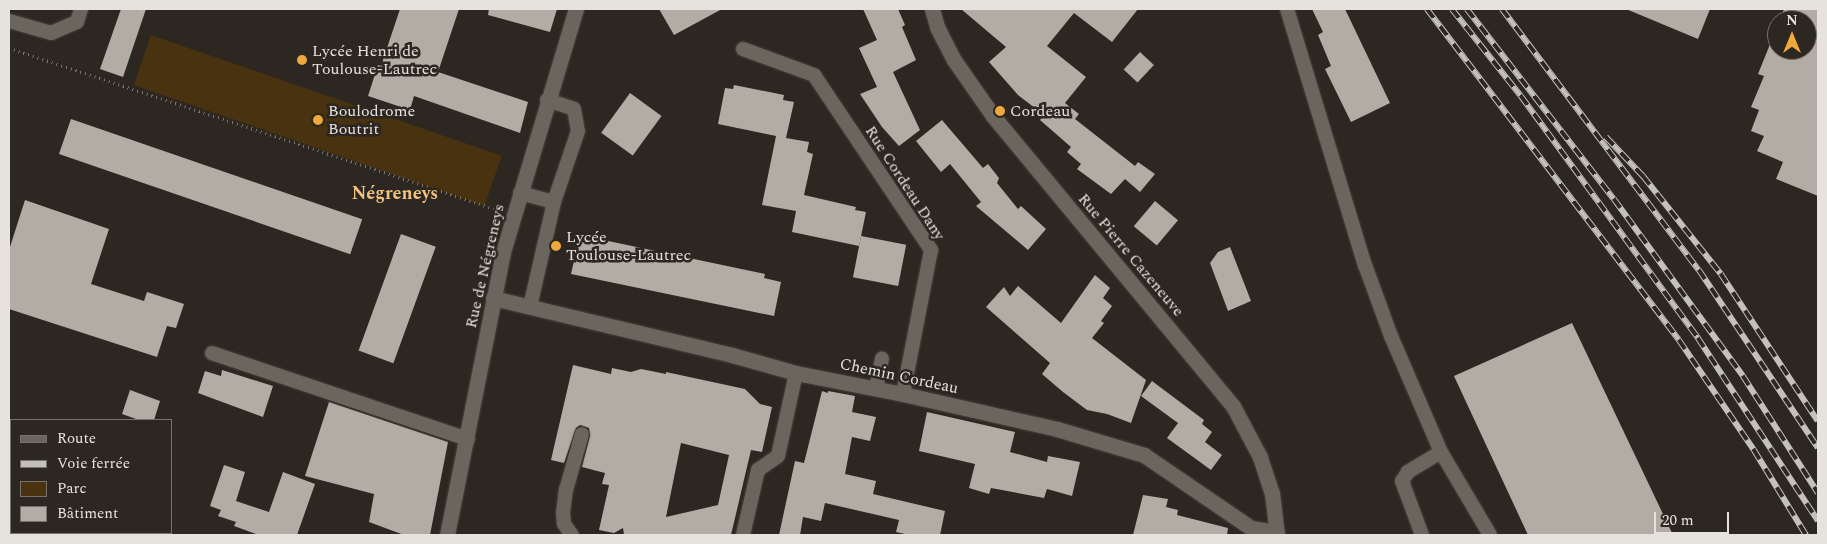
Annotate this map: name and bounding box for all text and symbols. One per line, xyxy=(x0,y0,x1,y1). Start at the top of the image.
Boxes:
north arrow xyxy=(1767,10,1817,60)
text: N xyxy=(1786,10,1798,31)
place label: Lycée Henri de Toulouse-Lautrec xyxy=(312,41,437,79)
marker: Lycée Henri de Toulouse-Lautrec xyxy=(296,54,308,66)
place label: Boulodrome Boutrit xyxy=(328,101,415,139)
place label: Cordeau xyxy=(1010,101,1070,121)
marker: Cordeau xyxy=(994,105,1006,117)
marker: Boulodrome Boutrit xyxy=(312,114,324,126)
street label: Rue Cordeau Dany xyxy=(861,122,949,244)
district label: Négreneys xyxy=(352,183,438,205)
street label: Rue Pierre Cazeneuve xyxy=(1074,190,1188,320)
street label: Rue de Négreneys xyxy=(461,202,509,330)
place label: Lycée Toulouse-Lautrec xyxy=(566,227,691,265)
marker: Lycée Toulouse-Lautrec xyxy=(550,240,562,252)
street label: Chemin Cordeau xyxy=(838,354,960,398)
legend xyxy=(10,419,172,534)
text: Route xyxy=(57,427,96,450)
text: Voie ferrée xyxy=(57,452,130,475)
text: Parc xyxy=(57,477,87,500)
text: Bâtiment xyxy=(57,502,118,525)
scale bar xyxy=(1657,502,1732,534)
text: 20 m xyxy=(1662,509,1694,532)

